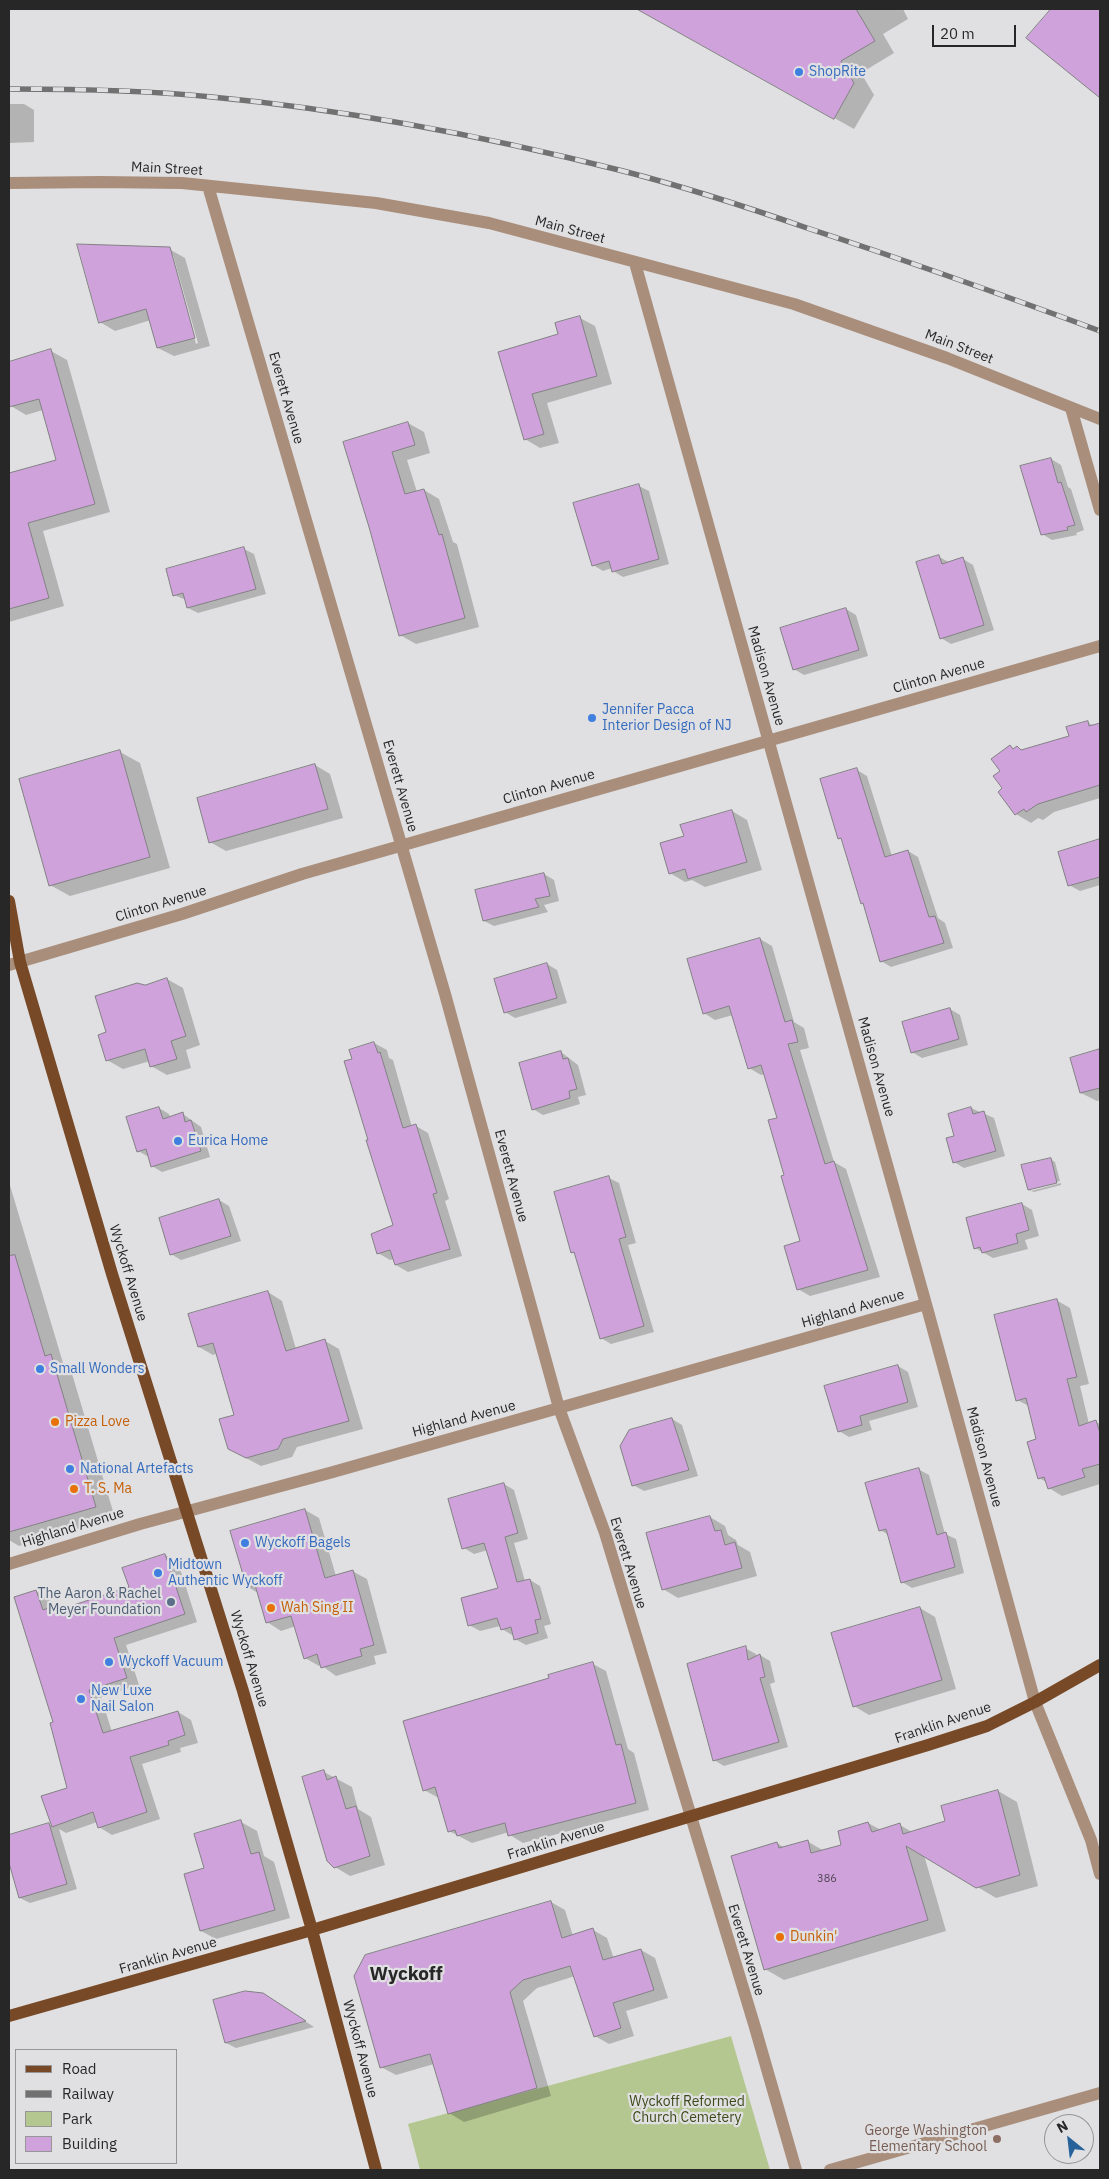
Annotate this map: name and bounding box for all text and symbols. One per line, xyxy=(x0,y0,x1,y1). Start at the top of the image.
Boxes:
scale bar xyxy=(934,15,1018,47)
text: 20 m xyxy=(940,24,975,43)
place label: ShopRite xyxy=(809,64,866,80)
marker: ShopRite xyxy=(793,66,805,78)
street label: Main Street xyxy=(131,159,203,179)
street label: Main Street xyxy=(533,213,607,247)
street label: Main Street xyxy=(922,326,996,368)
street label: Everett Avenue xyxy=(265,350,307,446)
street label: Madison Avenue xyxy=(744,624,788,728)
street label: Clinton Avenue xyxy=(891,655,987,697)
place label: Jennifer Pacca Interior Design of NJ xyxy=(602,702,732,734)
marker: Jennifer Pacca Interior Design of NJ xyxy=(586,712,598,724)
street label: Everett Avenue xyxy=(379,738,421,834)
street label: Clinton Avenue xyxy=(501,766,597,808)
street label: Clinton Avenue xyxy=(113,882,209,926)
street label: Madison Avenue xyxy=(854,1015,898,1119)
street label: Everett Avenue xyxy=(491,1128,531,1224)
place label: Eurica Home xyxy=(188,1133,268,1149)
marker: Eurica Home xyxy=(172,1135,184,1147)
street label: Wyckoff Avenue xyxy=(105,1223,151,1323)
street label: Highland Avenue xyxy=(800,1286,906,1332)
place label: Small Wonders xyxy=(50,1361,144,1377)
marker: Small Wonders xyxy=(34,1363,46,1375)
street label: Highland Avenue xyxy=(411,1397,517,1441)
street label: Madison Avenue xyxy=(963,1405,1005,1509)
place label: Pizza Love xyxy=(65,1414,130,1430)
marker: Pizza Love xyxy=(49,1416,61,1428)
place label: National Artefacts xyxy=(80,1461,194,1477)
marker: National Artefacts xyxy=(64,1463,76,1475)
place label: T. S. Ma xyxy=(84,1481,132,1497)
marker: T. S. Ma xyxy=(68,1483,80,1495)
street label: Highland Avenue xyxy=(20,1504,126,1552)
street label: Everett Avenue xyxy=(606,1515,650,1611)
place label: Wyckoff Bagels xyxy=(255,1535,351,1551)
marker: Wyckoff Bagels xyxy=(239,1537,251,1549)
place label: Midtown Authentic Wyckoff xyxy=(168,1557,283,1590)
marker: Midtown Authentic Wyckoff xyxy=(152,1567,164,1579)
place label: The Aaron & Rachel Meyer Foundation xyxy=(38,1586,161,1618)
marker: The Aaron & Rachel Meyer Foundation xyxy=(165,1596,177,1608)
place label: Wah Sing II xyxy=(281,1600,354,1616)
marker: Wah Sing II xyxy=(265,1602,277,1614)
street label: Wyckoff Avenue xyxy=(226,1609,272,1709)
place label: Wyckoff Vacuum xyxy=(119,1654,223,1670)
marker: Wyckoff Vacuum xyxy=(103,1656,115,1668)
place label: New Luxe Nail Salon xyxy=(91,1683,154,1715)
marker: New Luxe Nail Salon xyxy=(75,1693,87,1705)
street label: Franklin Avenue xyxy=(893,1699,993,1747)
street label: Franklin Avenue xyxy=(505,1818,607,1864)
house number: 386 xyxy=(817,1872,837,1886)
street label: Everett Avenue xyxy=(724,1902,768,1998)
place label: Dunkin' xyxy=(790,1929,837,1945)
marker: Dunkin' xyxy=(774,1931,786,1943)
street label: Franklin Avenue xyxy=(117,1934,219,1978)
district label: Wyckoff xyxy=(369,1964,443,1986)
street label: Wyckoff Avenue xyxy=(339,1998,381,2100)
legend xyxy=(15,2049,178,2164)
text: Road xyxy=(62,2059,97,2078)
text: Railway xyxy=(62,2084,114,2103)
park label: Wyckoff Reformed Church Cemetery xyxy=(629,2094,745,2126)
text: Park xyxy=(62,2109,92,2128)
north arrow xyxy=(1044,2114,1094,2164)
text: N xyxy=(1053,2116,1071,2137)
place label: George Washington Elementary School xyxy=(865,2123,987,2156)
marker: George Washington Elementary School xyxy=(991,2133,1003,2145)
text: Building xyxy=(62,2134,117,2153)

